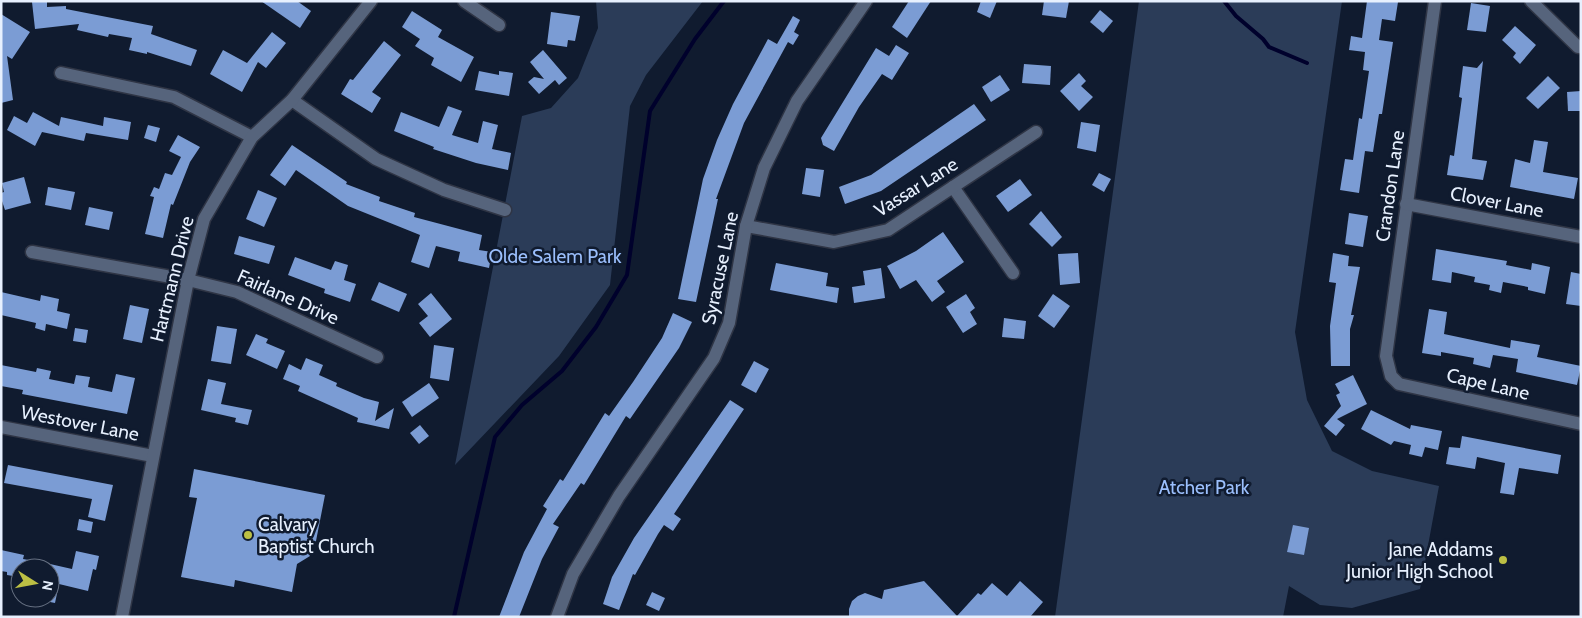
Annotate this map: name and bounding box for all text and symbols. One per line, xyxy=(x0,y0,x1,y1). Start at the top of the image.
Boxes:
street label: Crandon Lane xyxy=(1371,129,1409,243)
street label: Vassar Lane xyxy=(870,152,962,222)
street label: Clover Lane xyxy=(1448,182,1546,222)
street label: Syracuse Lane xyxy=(697,209,743,327)
street label: Hartmann Drive xyxy=(145,214,199,344)
park label: Olde Salem Park xyxy=(489,245,622,268)
street label: Fairlane Drive xyxy=(234,264,343,330)
street label: Cape Lane xyxy=(1444,363,1532,405)
street label: Westover Lane xyxy=(19,400,141,446)
park label: Atcher Park xyxy=(1159,476,1250,499)
place label: Calvary Baptist Church xyxy=(258,513,375,558)
marker: Calvary Baptist Church xyxy=(242,529,254,541)
place label: Jane Addams Junior High School xyxy=(1345,538,1494,583)
marker: Jane Addams Junior High School xyxy=(1497,554,1509,566)
north arrow xyxy=(10,558,60,608)
text: N xyxy=(38,579,58,592)

